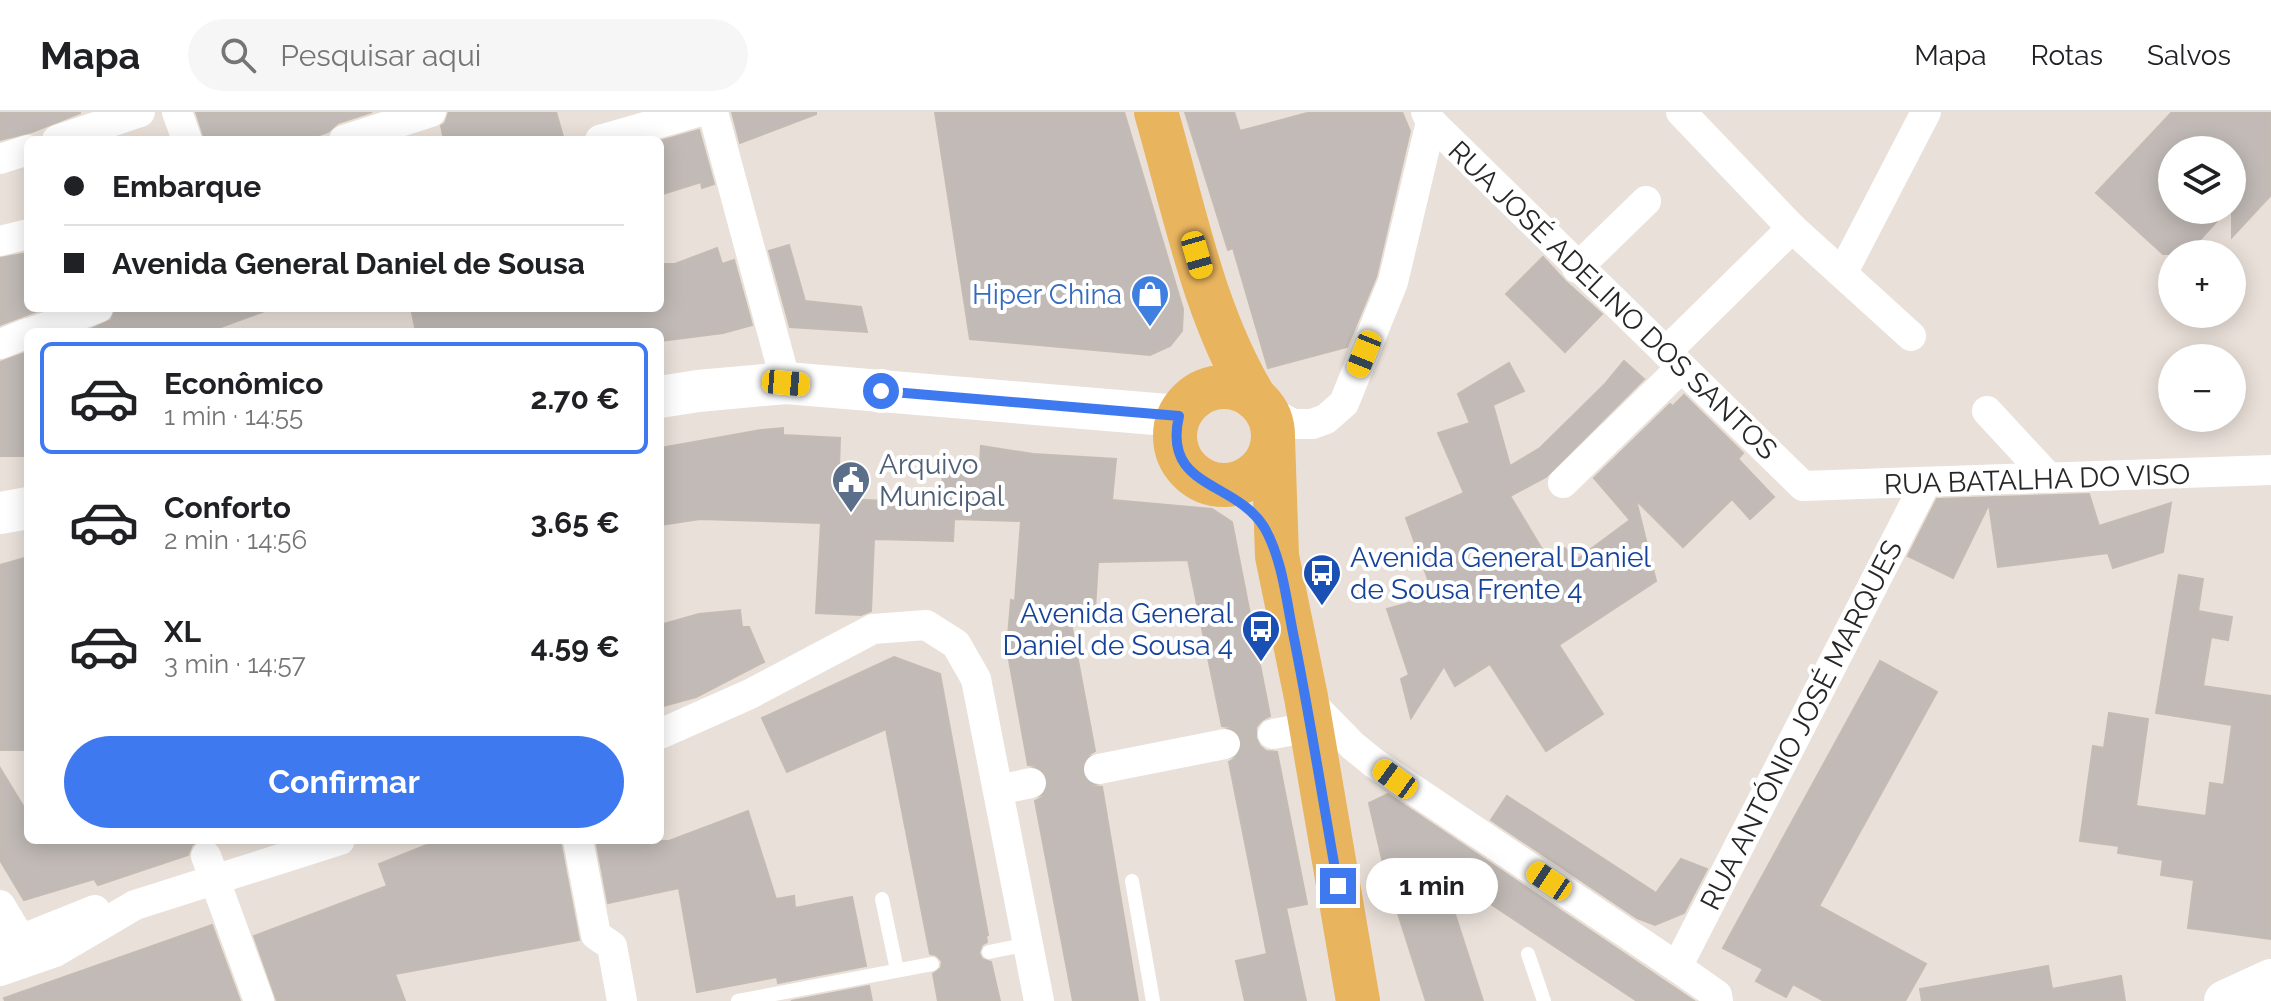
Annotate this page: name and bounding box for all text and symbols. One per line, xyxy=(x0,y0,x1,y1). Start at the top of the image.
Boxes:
search box xyxy=(188,19,748,91)
text: Mapa xyxy=(40,33,140,78)
icon: search xyxy=(216,33,260,77)
text: Pesquisar aqui xyxy=(280,38,481,73)
text: Mapa xyxy=(1914,39,1987,72)
text: Rotas xyxy=(2031,39,2103,72)
text: Salvos xyxy=(2147,39,2231,72)
street label: RUA JOSÉ ADELINO DOS SANTOS xyxy=(1442,134,1784,466)
map controls xyxy=(2158,136,2246,432)
button: layers xyxy=(2158,136,2246,224)
text: Embarque xyxy=(112,169,261,204)
car xyxy=(1179,229,1215,281)
button: + xyxy=(2158,240,2246,328)
text: Avenida General Daniel de Sousa xyxy=(112,246,585,281)
shop icon: Hiper China xyxy=(1129,273,1171,328)
place label: Hiper China xyxy=(972,278,1122,311)
car xyxy=(1344,327,1384,381)
button: − xyxy=(2158,344,2246,432)
icon: car xyxy=(68,362,140,434)
text: Econômico xyxy=(164,366,324,401)
car xyxy=(761,369,811,397)
route start xyxy=(863,373,899,409)
text: 2.70 € xyxy=(531,381,620,416)
text: 1 min · 14:55 xyxy=(164,401,303,431)
place label: Arquivo Municipal xyxy=(879,448,1005,513)
street label: RUA BATALHA DO VISO xyxy=(1883,458,2191,501)
public building icon: Arquivo Municipal xyxy=(830,459,872,514)
icon: car xyxy=(68,486,140,558)
text: Conforto xyxy=(164,490,291,525)
text: 3.65 € xyxy=(531,505,620,540)
text: 2 min · 14:56 xyxy=(164,525,307,555)
street label: RUA ANTÓNIO JOSÉ MARQUES xyxy=(1694,535,1909,916)
place label: Avenida General Daniel de Sousa Frente 4 xyxy=(1350,541,1651,606)
bus stop icon: Avenida General Daniel de Sousa Frente 4 xyxy=(1301,552,1343,607)
place label: Avenida General Daniel de Sousa 4 xyxy=(1003,597,1233,662)
bus stop icon: Avenida General Daniel de Sousa 4 xyxy=(1240,608,1282,663)
icon: car xyxy=(68,610,140,682)
text: XL xyxy=(164,614,201,649)
text: 4.59 € xyxy=(531,629,620,664)
text: 3 min · 14:57 xyxy=(164,649,306,679)
button: Confirmar xyxy=(64,736,624,828)
car xyxy=(1369,755,1421,803)
callout: 1 min xyxy=(1366,858,1498,914)
car xyxy=(1522,858,1576,904)
route end xyxy=(1320,868,1356,904)
text: 1 min xyxy=(1399,871,1465,901)

